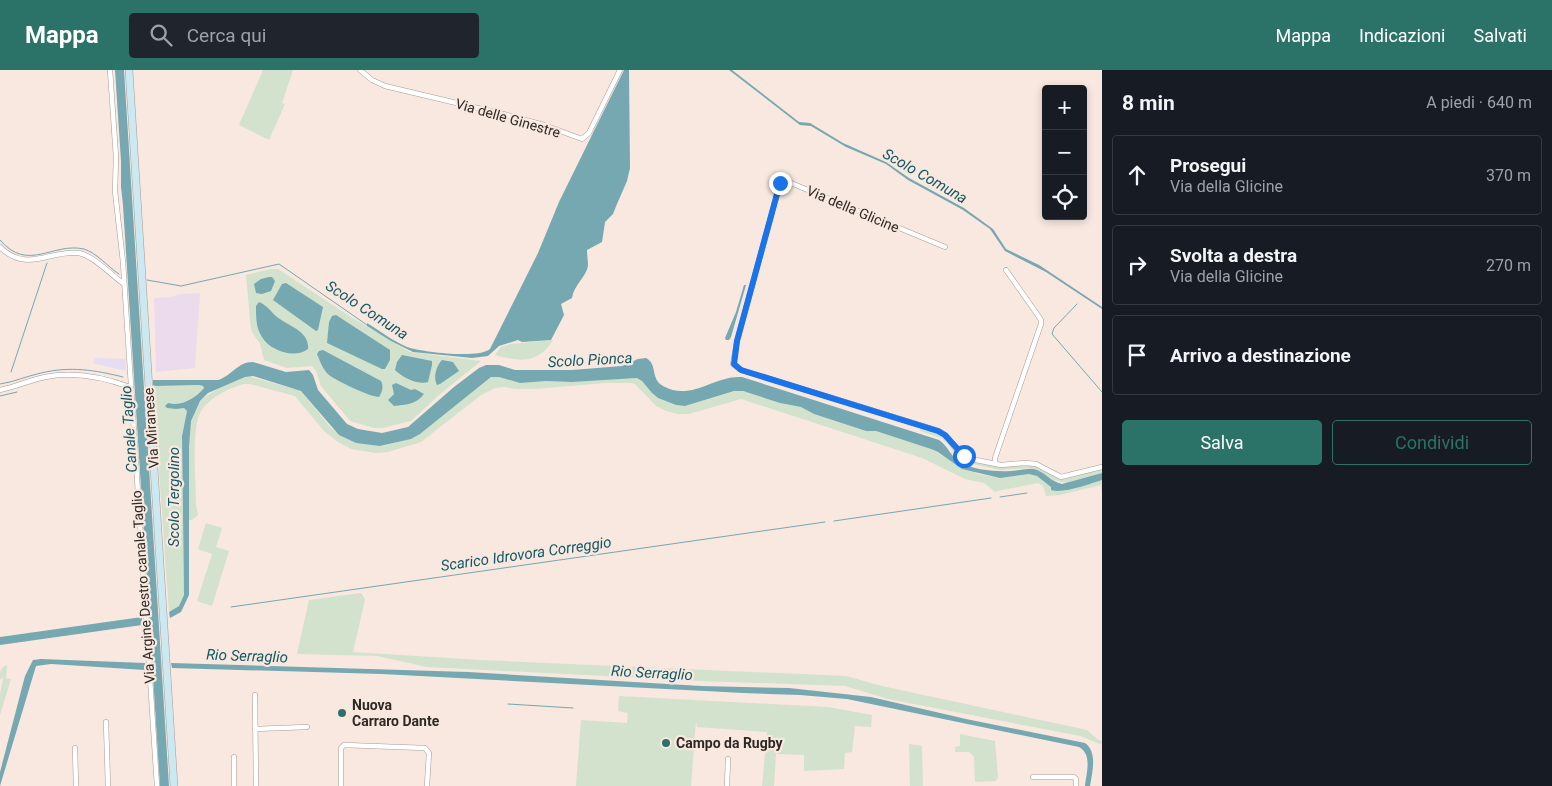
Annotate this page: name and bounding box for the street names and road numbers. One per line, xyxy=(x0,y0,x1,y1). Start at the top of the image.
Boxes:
street label: Via delle Ginestre xyxy=(454,95,562,141)
street label: Via della Glicine xyxy=(804,182,902,236)
street label: Via Miranese xyxy=(140,387,162,469)
street label: Via Argine Destro canale Taglio xyxy=(128,490,158,684)

